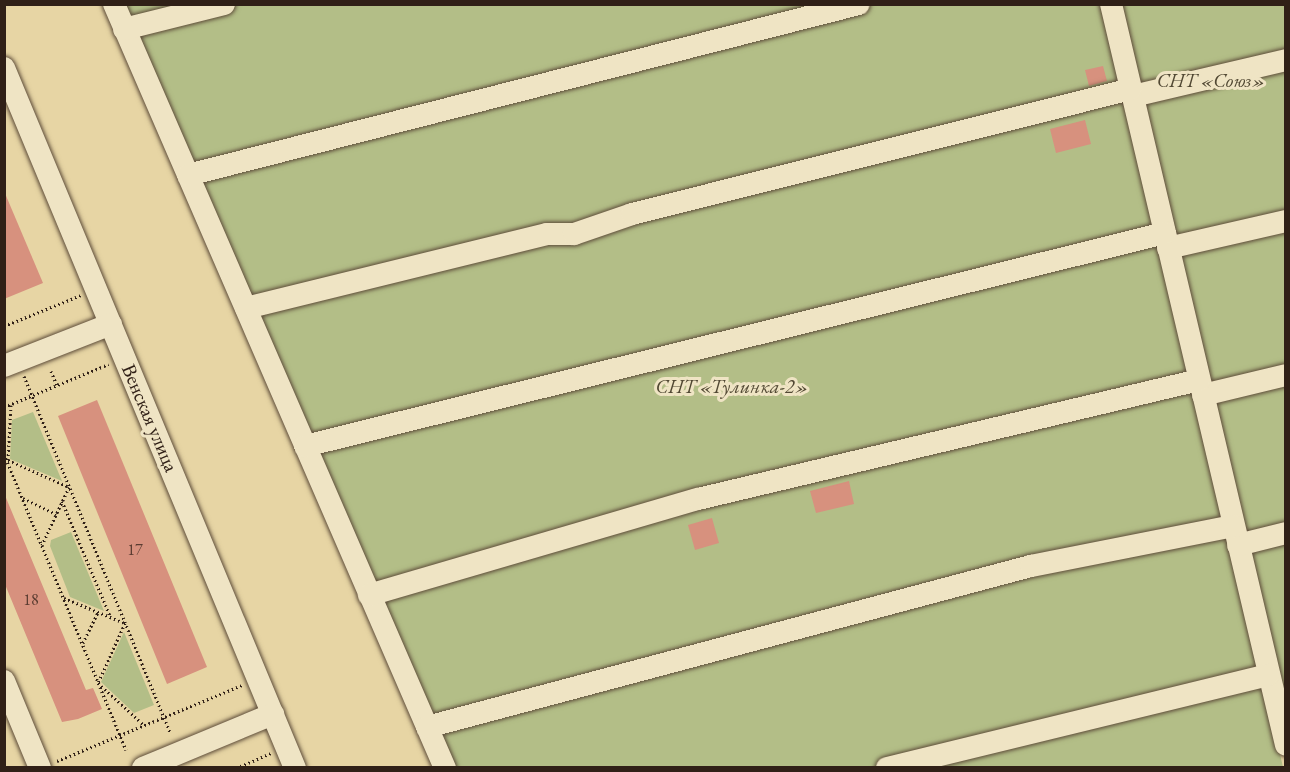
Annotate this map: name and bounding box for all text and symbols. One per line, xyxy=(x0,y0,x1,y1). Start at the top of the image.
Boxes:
park label: СНТ «Союз» xyxy=(1157,68,1265,92)
street label: Венская улица xyxy=(117,361,183,475)
park label: СНТ «Тулинка-2» xyxy=(656,374,808,398)
house number: 17 xyxy=(127,540,143,560)
house number: 18 xyxy=(23,590,39,610)

